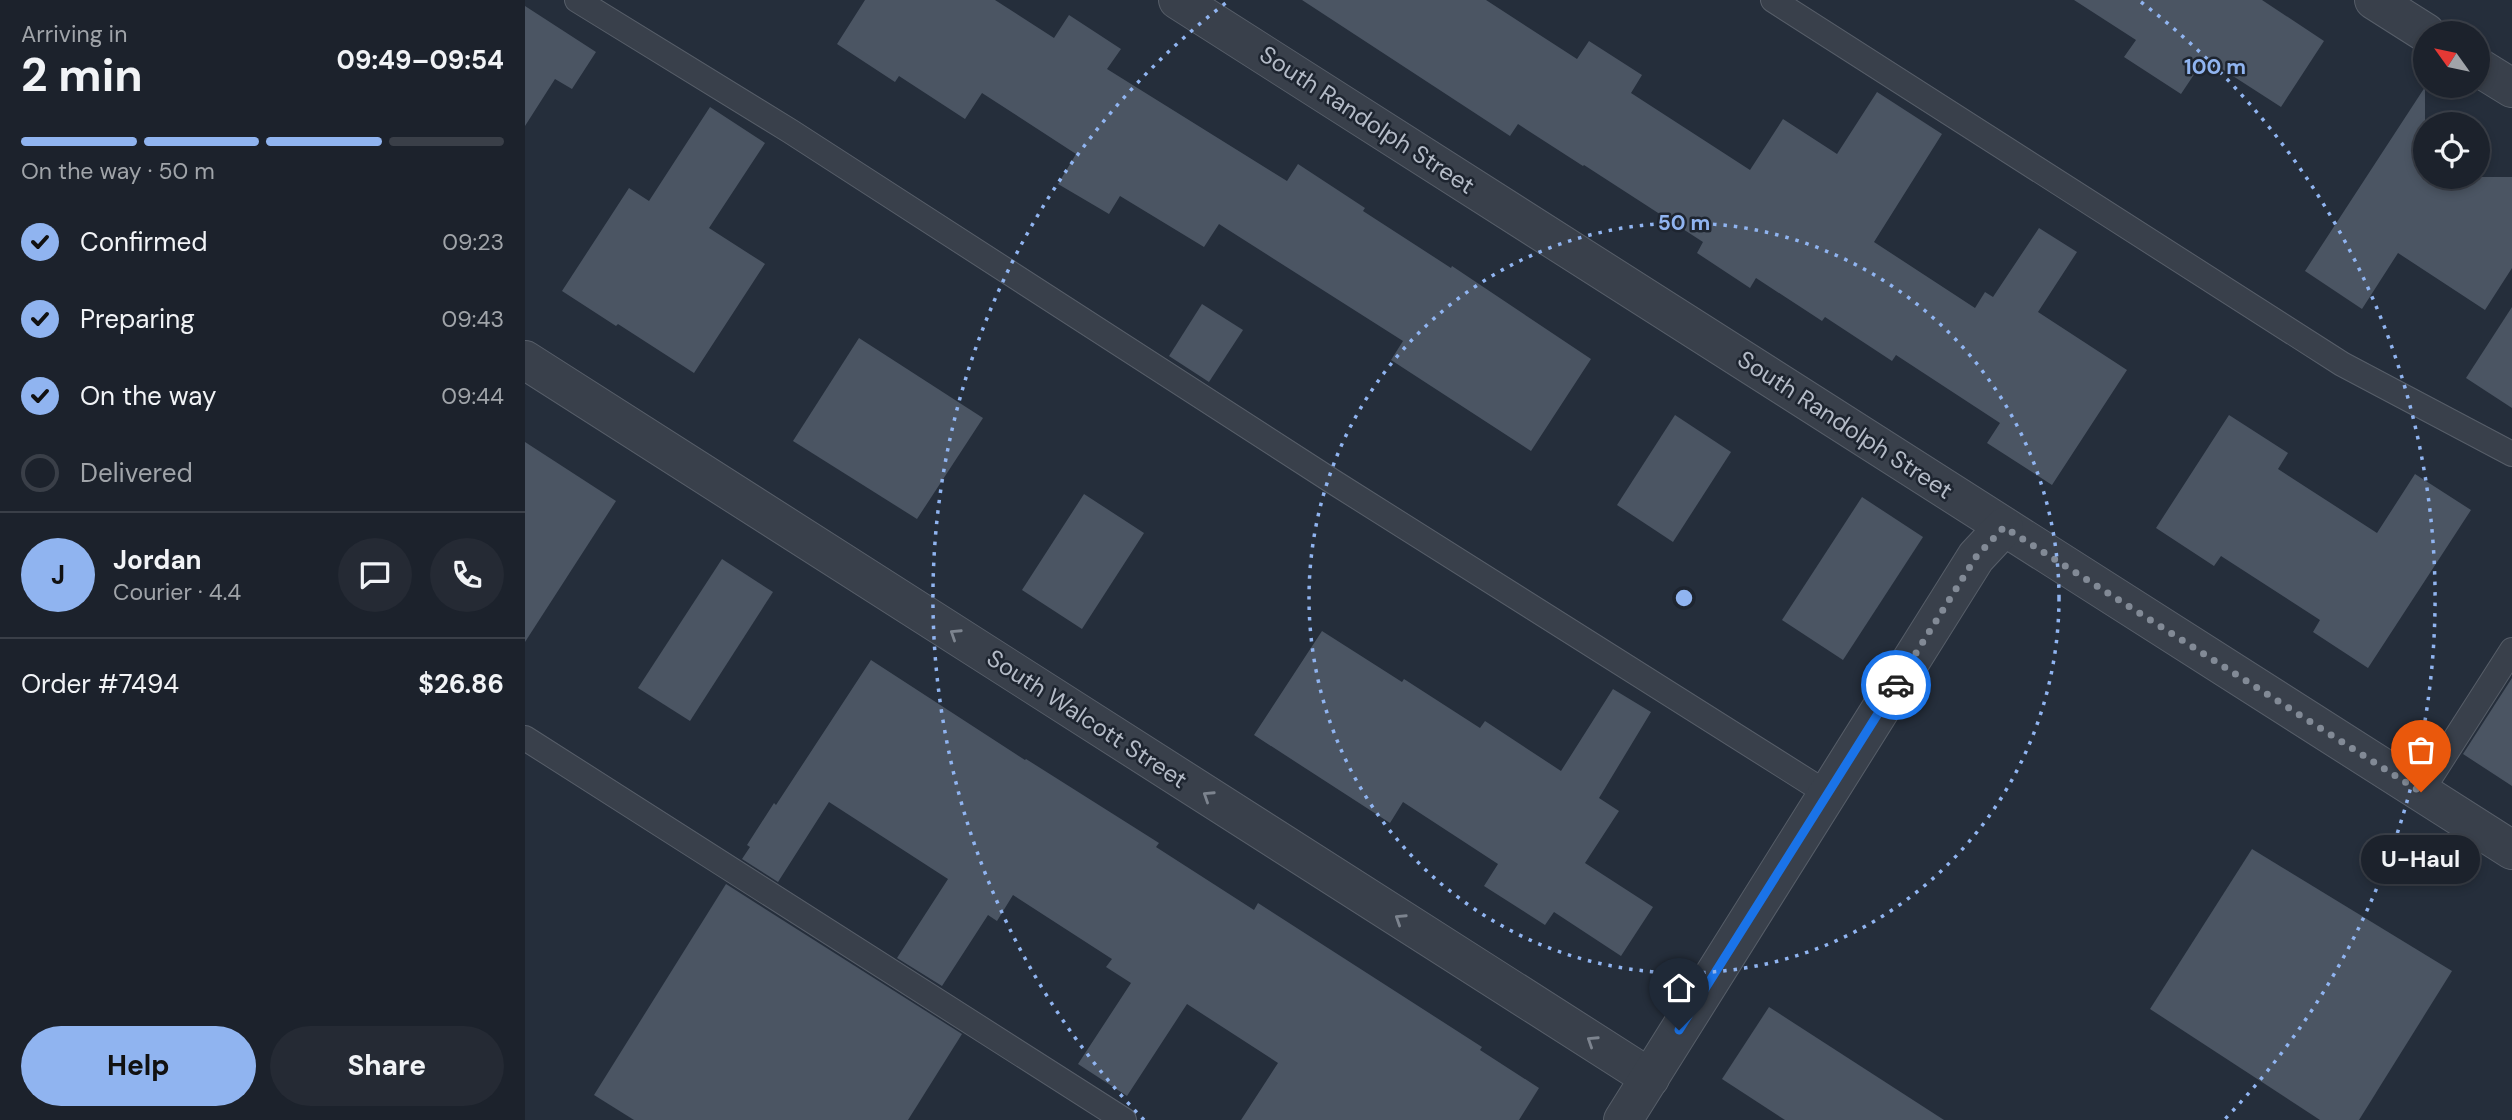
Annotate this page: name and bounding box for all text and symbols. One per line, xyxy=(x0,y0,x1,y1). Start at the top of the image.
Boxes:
text: Arriving in xyxy=(21,19,127,49)
north arrow xyxy=(2413,21,2490,98)
map controls xyxy=(2413,21,2490,189)
street label: South Randolph Street xyxy=(1254,38,1481,201)
text: 09:49–09:54 xyxy=(337,43,504,77)
text: 2 min xyxy=(21,45,143,105)
text: 100 m xyxy=(2184,53,2246,81)
button: locate xyxy=(2413,112,2490,189)
text: On the way · 50 m xyxy=(21,156,215,186)
text: 50 m xyxy=(1658,209,1710,237)
icon: check xyxy=(21,223,59,261)
text: Confirmed xyxy=(80,225,207,259)
text: 09:23 xyxy=(442,227,504,257)
icon: check xyxy=(21,300,59,338)
text: Preparing xyxy=(80,302,195,336)
text: 09:43 xyxy=(442,304,504,334)
street label: South Randolph Street xyxy=(1732,343,1959,506)
icon: check xyxy=(21,377,59,415)
text: On the way xyxy=(80,379,216,413)
text: 09:44 xyxy=(441,381,504,411)
text: Delivered xyxy=(80,456,193,490)
button: chat xyxy=(338,538,412,612)
button: phone xyxy=(430,538,504,612)
text: Jordan xyxy=(113,543,202,577)
text: J xyxy=(51,558,65,592)
text: Courier · 4.4 xyxy=(113,577,241,607)
centre of rings xyxy=(1672,586,1696,610)
one-way arrow xyxy=(950,630,963,643)
street label: South Walcott Street xyxy=(981,642,1193,795)
courier xyxy=(1861,650,1931,720)
icon: car xyxy=(1877,666,1915,704)
text: Order #7494 xyxy=(21,667,179,701)
text: $26.86 xyxy=(418,667,504,701)
pin xyxy=(2391,720,2451,792)
icon: bag xyxy=(2402,731,2440,769)
one-way arrow xyxy=(1203,792,1216,805)
callout: U-Haul xyxy=(2361,834,2480,883)
text: U-Haul xyxy=(2381,844,2460,874)
one-way arrow xyxy=(1395,915,1408,927)
pin xyxy=(1649,958,1709,1030)
icon: home xyxy=(1660,969,1698,1007)
button: Help xyxy=(21,1026,256,1106)
button: Share xyxy=(270,1026,504,1106)
one-way arrow xyxy=(1587,1037,1600,1050)

